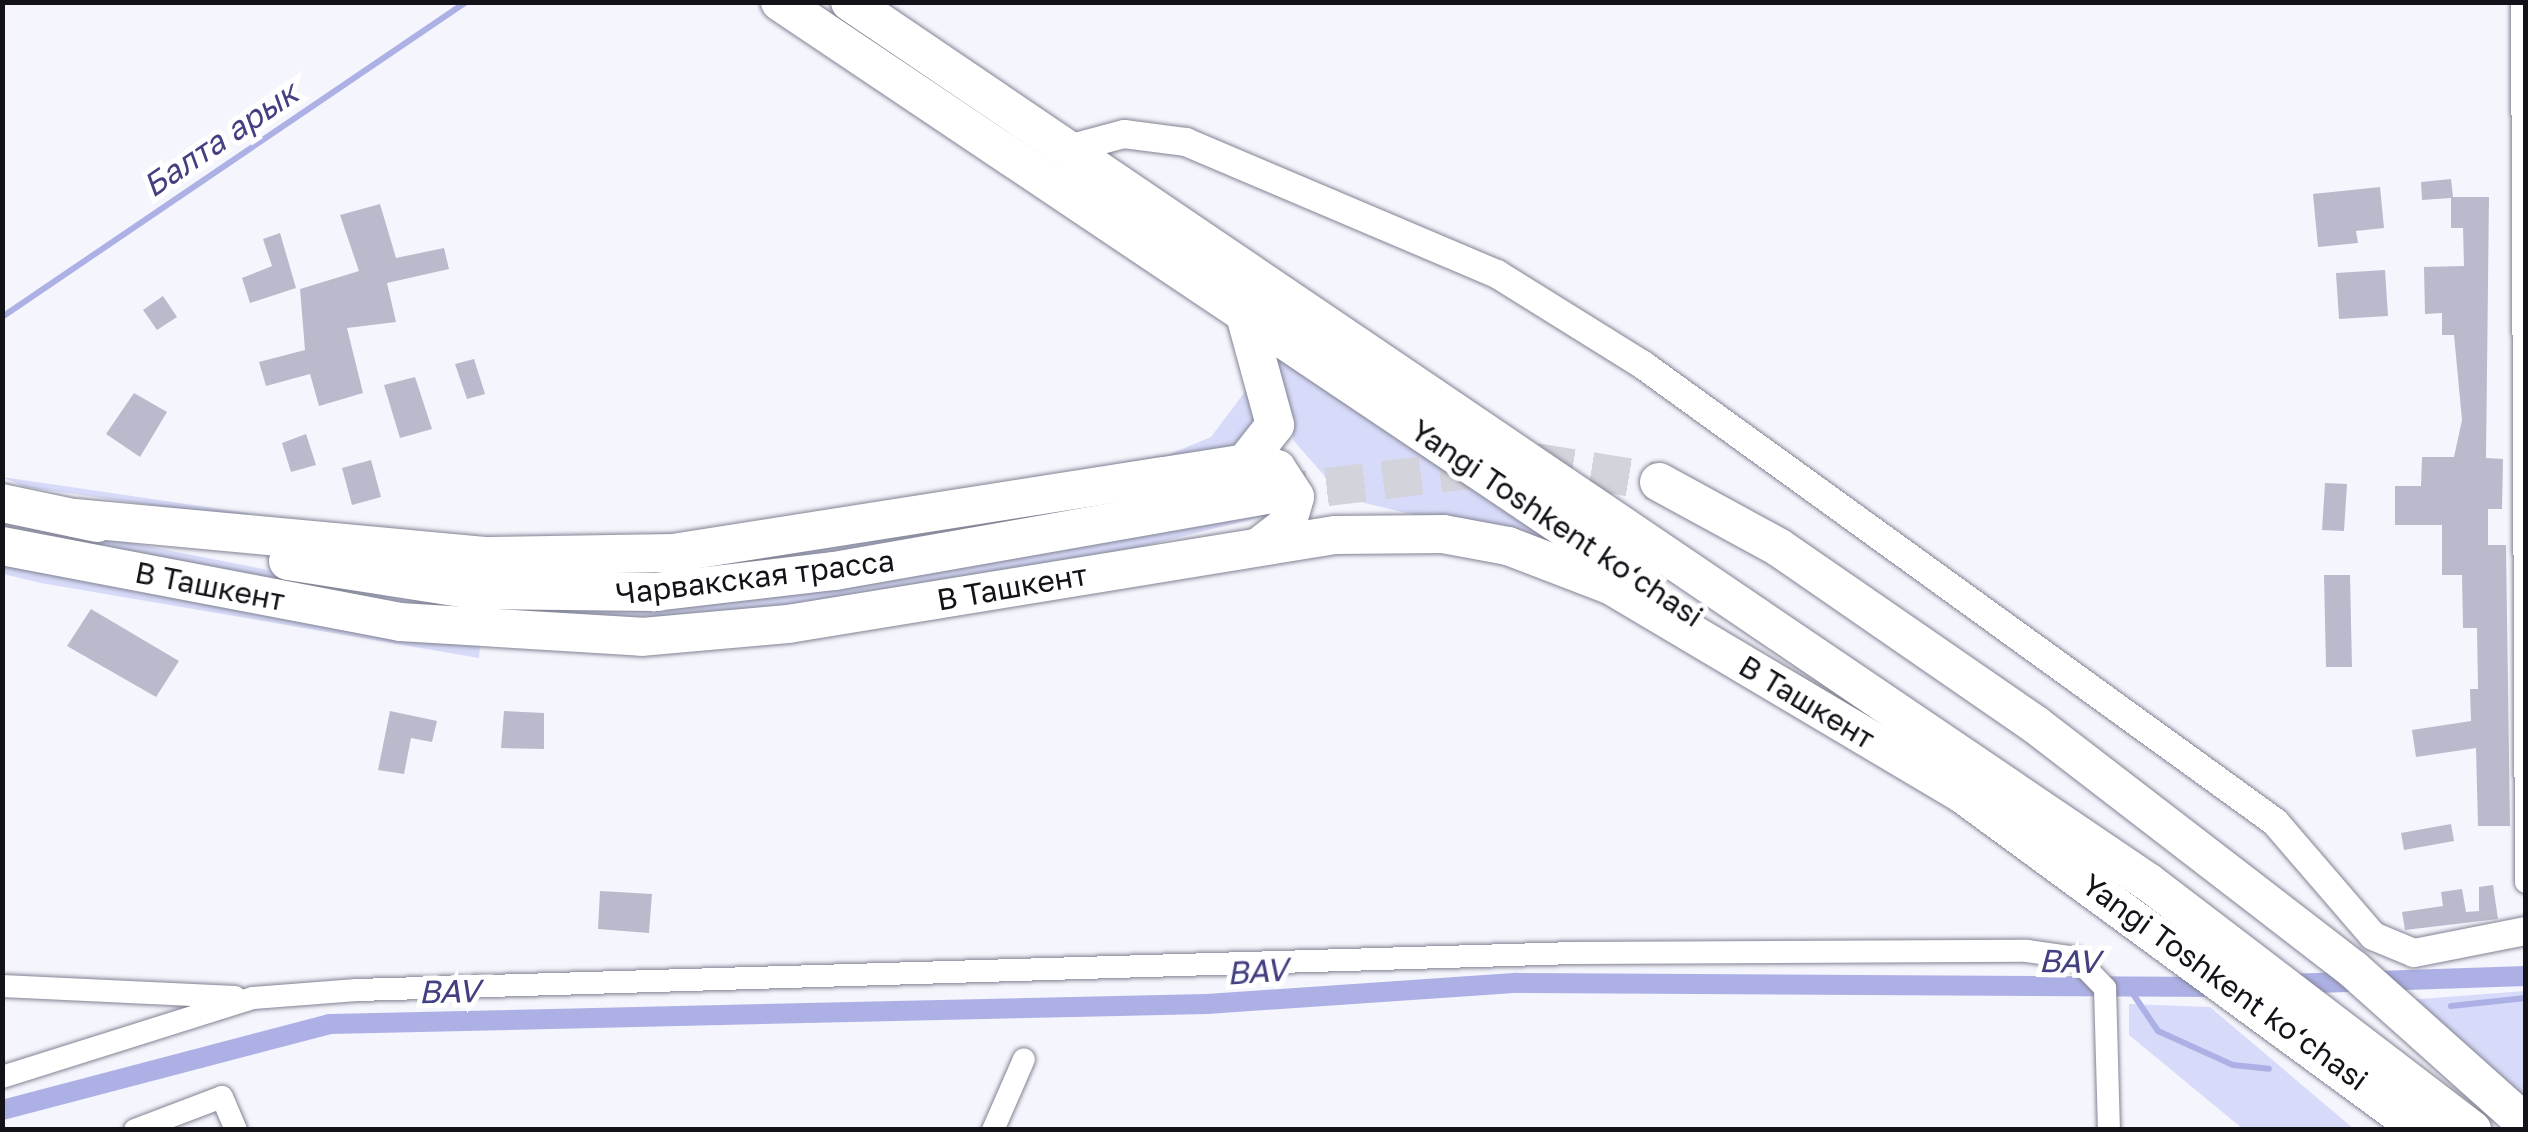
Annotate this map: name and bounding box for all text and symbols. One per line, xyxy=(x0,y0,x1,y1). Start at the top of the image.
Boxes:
water label: Балта арык xyxy=(135,73,305,205)
street label: Yangi Toshkent ko‘chasi xyxy=(1404,412,1710,634)
street label: Чарвакская трасса xyxy=(614,542,896,612)
street label: В Ташкент xyxy=(132,554,288,618)
street label: В Ташкент xyxy=(934,556,1090,618)
street label: В Ташкент xyxy=(1733,647,1881,757)
street label: Yangi Toshkent ko‘chasi xyxy=(2075,866,2375,1098)
water label: BAV xyxy=(2038,941,2100,981)
water label: BAV xyxy=(1225,950,1289,992)
water label: BAV xyxy=(418,971,480,1011)

